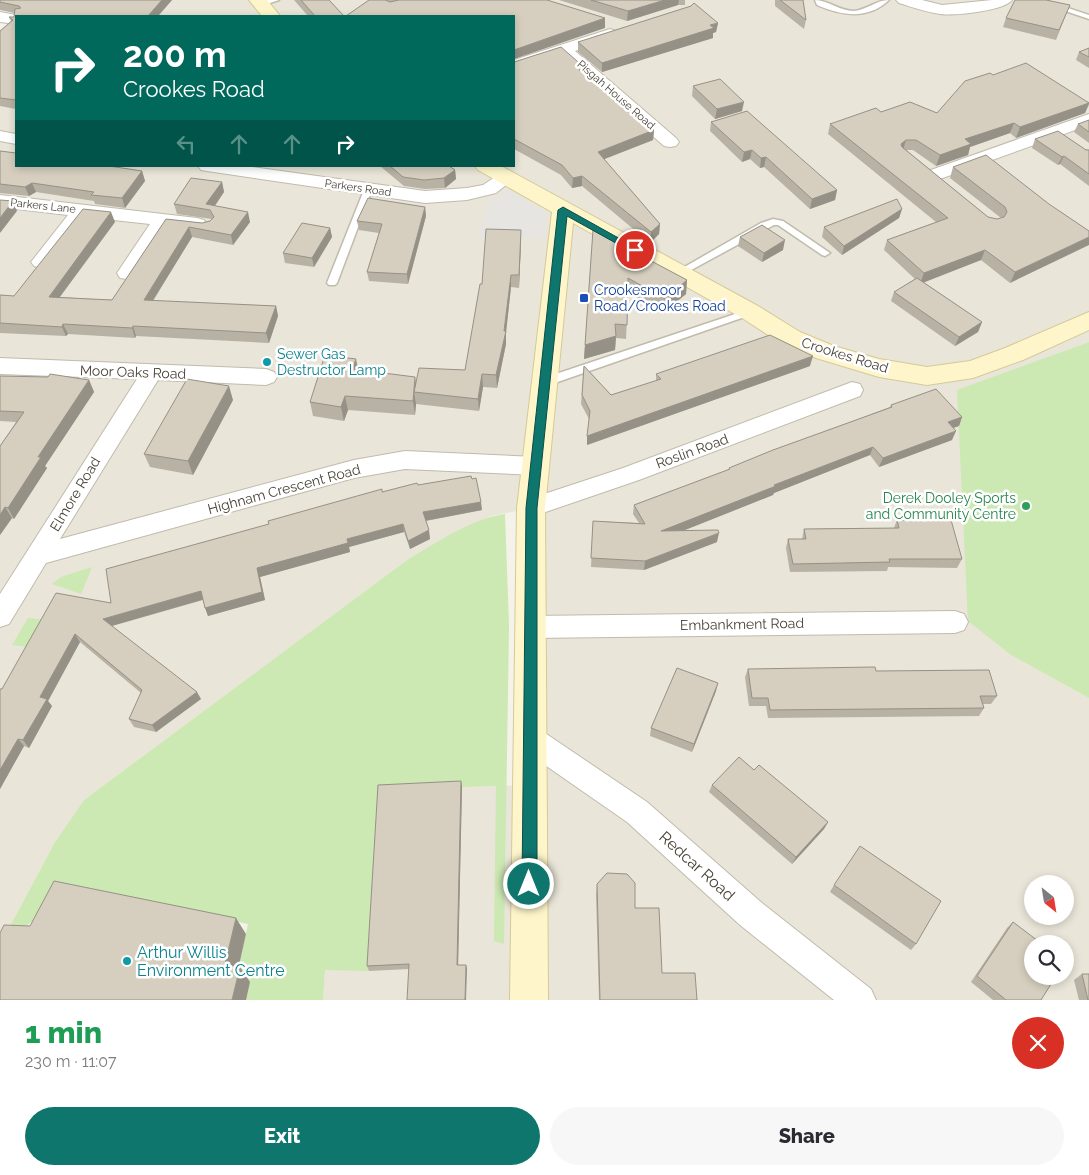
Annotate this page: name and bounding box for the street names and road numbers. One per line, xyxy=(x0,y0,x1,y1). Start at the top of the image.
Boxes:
street label: Pisgah House Road xyxy=(575,58,658,132)
street label: Parkers Road xyxy=(324,177,392,199)
street label: Parkers Lane xyxy=(10,196,77,216)
street label: Crookes Road xyxy=(800,334,890,376)
street label: Moor Oaks Road xyxy=(80,362,186,382)
street label: Roslin Road xyxy=(653,430,731,472)
street label: Elmore Road xyxy=(47,454,103,534)
street label: Highnam Crescent Road xyxy=(206,461,362,517)
street label: Embankment Road xyxy=(680,615,804,633)
street label: Redcar Road xyxy=(655,827,739,905)

